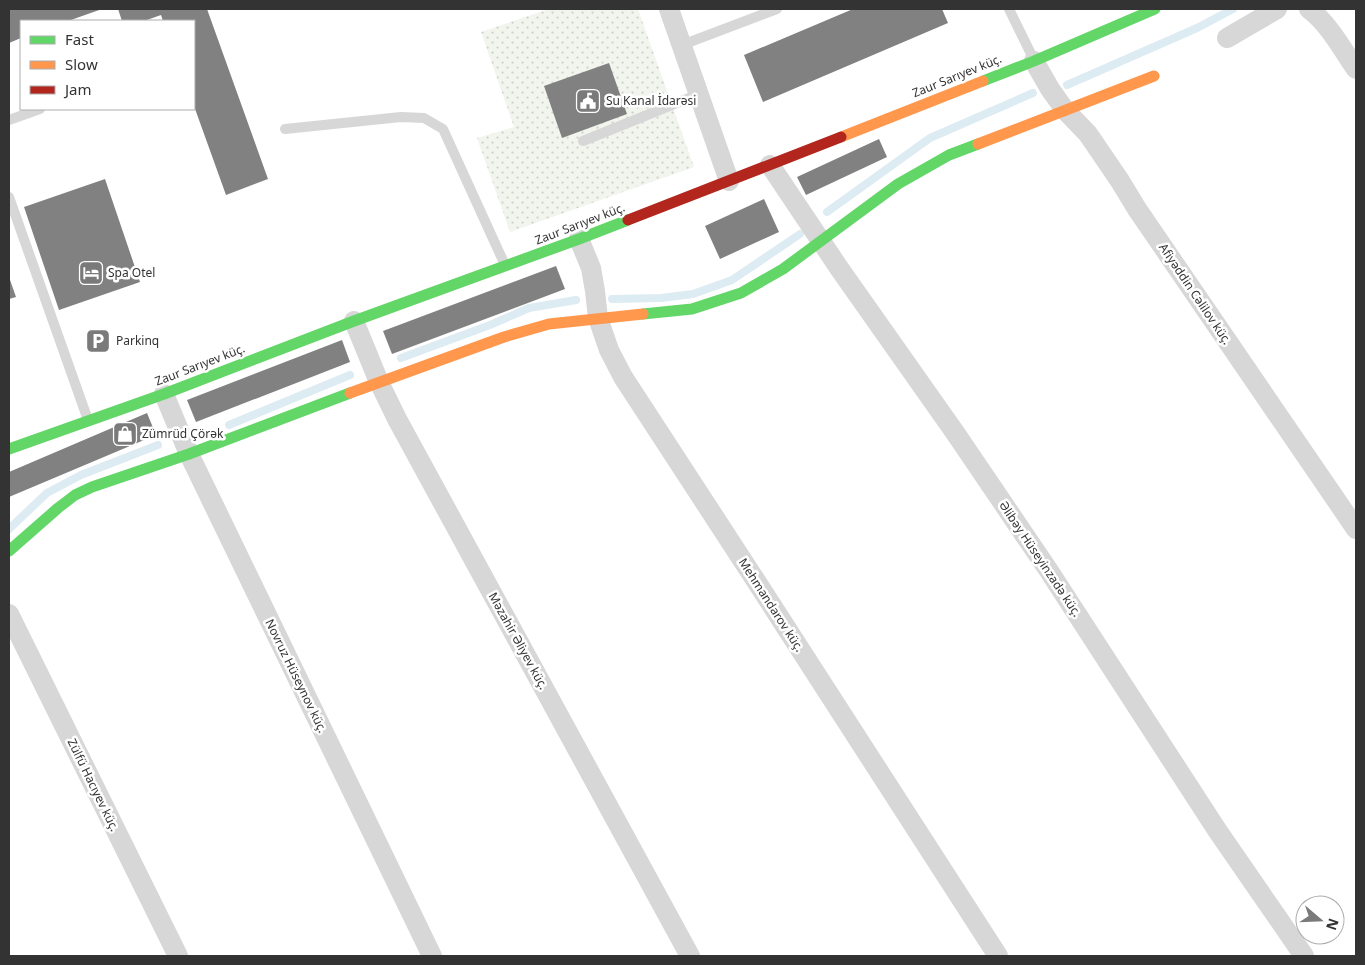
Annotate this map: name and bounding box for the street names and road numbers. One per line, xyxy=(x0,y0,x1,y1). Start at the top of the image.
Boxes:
street label: Zaur Sarıyev küç. xyxy=(910,50,1004,101)
street label: Zaur Sarıyev küç. xyxy=(532,199,627,249)
street label: Afiyəddin Cəlilov küç. xyxy=(1155,240,1236,348)
street label: Zaur Sarıyev küç. xyxy=(152,340,247,390)
street label: Əlibəy Hüseyinzadə küç. xyxy=(995,498,1086,620)
street label: Mehmandarov küç. xyxy=(735,555,808,655)
street label: Məzahir Əliyev küç. xyxy=(485,589,552,692)
street label: Novruz Hüseynov küç. xyxy=(262,616,331,735)
street label: Zülfü Hacıyev küç. xyxy=(64,736,123,834)

